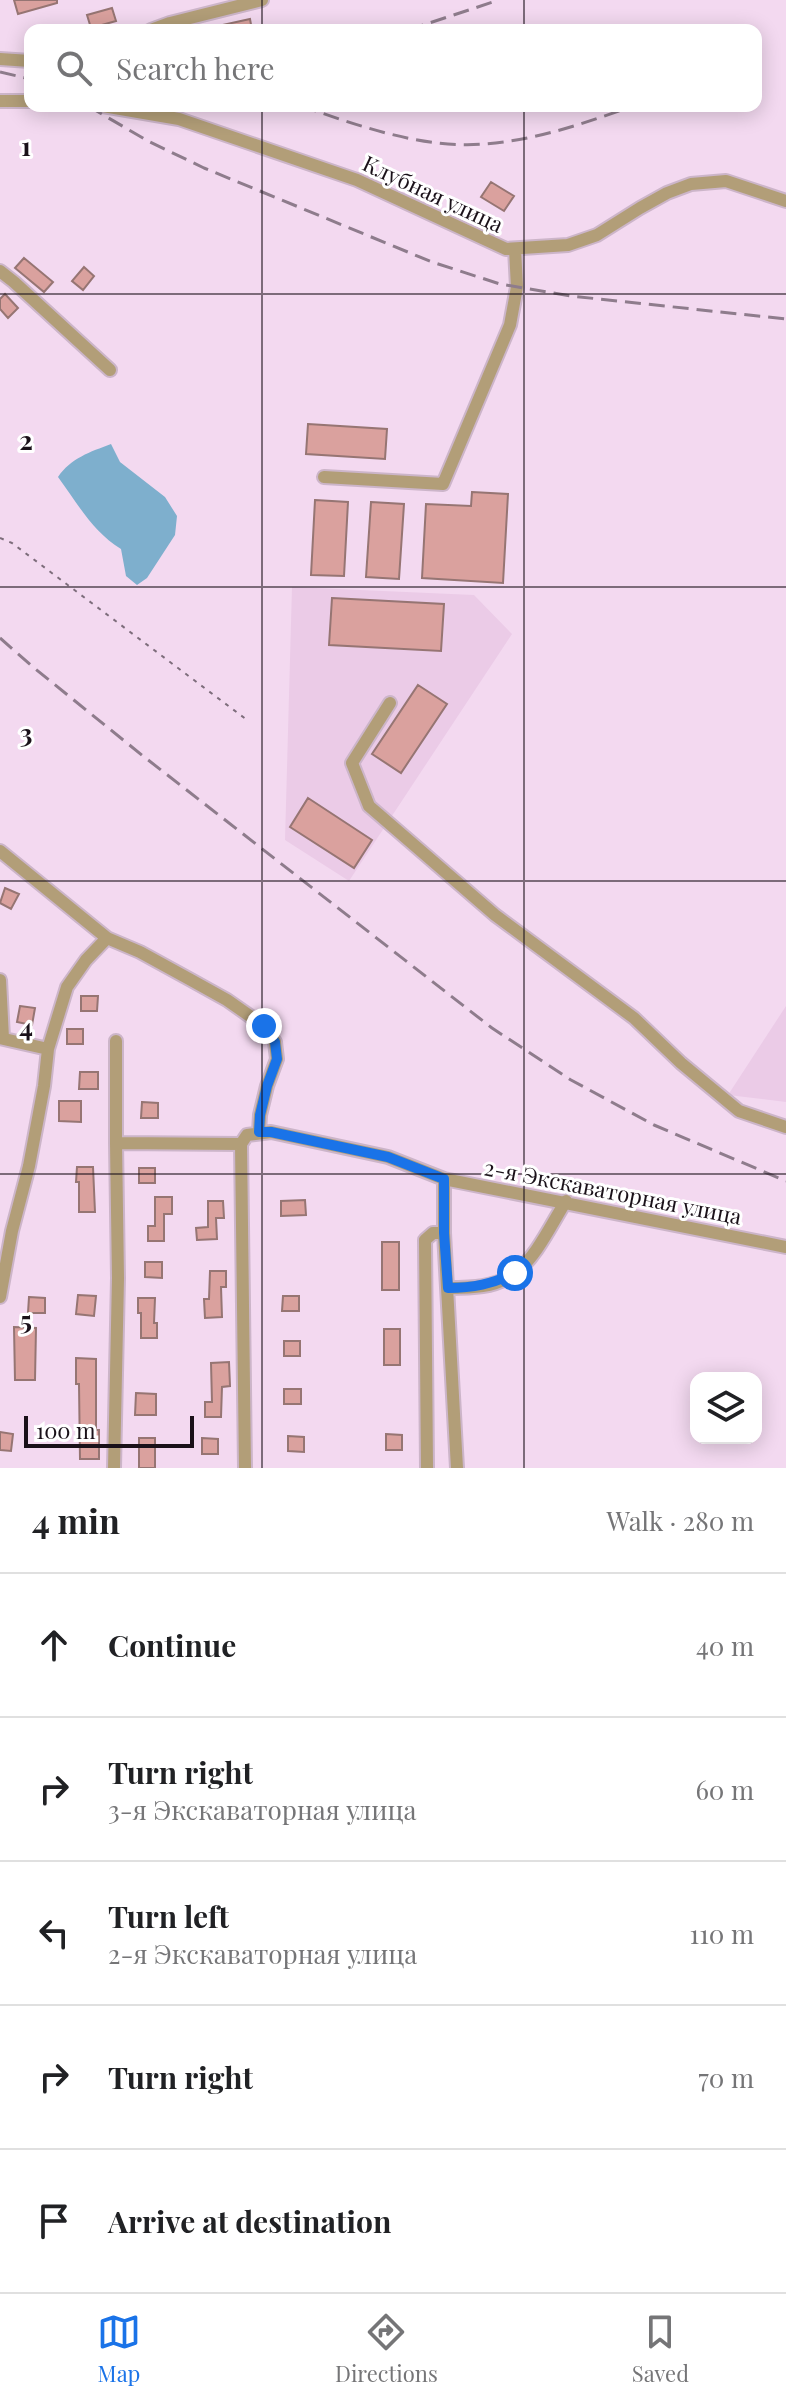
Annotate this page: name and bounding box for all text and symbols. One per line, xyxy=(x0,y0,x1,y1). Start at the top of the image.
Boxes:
search box xyxy=(24,24,762,112)
icon: search xyxy=(52,46,96,90)
text: Search here xyxy=(116,48,275,88)
text: 1 xyxy=(21,128,31,163)
street label: Клубная улица xyxy=(358,147,509,239)
text: 2 xyxy=(19,422,33,457)
text: 3 xyxy=(20,715,32,750)
route end xyxy=(246,1008,282,1044)
text: 4 xyxy=(19,1009,33,1044)
street label: 2-я Экскаваторная улица xyxy=(482,1151,744,1231)
route start xyxy=(497,1255,533,1291)
text: 5 xyxy=(20,1302,32,1337)
map controls xyxy=(690,1372,762,1444)
button: layers xyxy=(690,1372,762,1444)
scale bar xyxy=(24,1412,194,1448)
text: 100 m xyxy=(36,1415,96,1445)
text: 4 min xyxy=(32,1497,120,1543)
text: Walk · 280 m xyxy=(606,1503,754,1538)
icon: ahead xyxy=(32,1623,76,1667)
text: Continue xyxy=(108,1625,236,1665)
text: 40 m xyxy=(696,1628,754,1663)
text: Turn right xyxy=(108,1752,253,1792)
icon: right xyxy=(32,1767,76,1811)
text: 60 m xyxy=(695,1772,754,1807)
text: 3-я Экскаваторная улица xyxy=(108,1792,416,1827)
text: Turn left xyxy=(108,1896,229,1936)
icon: left xyxy=(32,1911,76,1955)
text: 110 m xyxy=(690,1916,754,1951)
text: 2-я Экскаваторная улица xyxy=(108,1936,417,1971)
icon: right xyxy=(32,2055,76,2099)
text: Turn right xyxy=(108,2057,253,2097)
text: 70 m xyxy=(698,2060,754,2095)
icon: arrive xyxy=(32,2199,76,2243)
text: Arrive at destination xyxy=(108,2201,391,2241)
tab: Map xyxy=(97,2310,141,2388)
tab: Directions xyxy=(335,2310,438,2388)
tab: Saved xyxy=(632,2310,689,2388)

